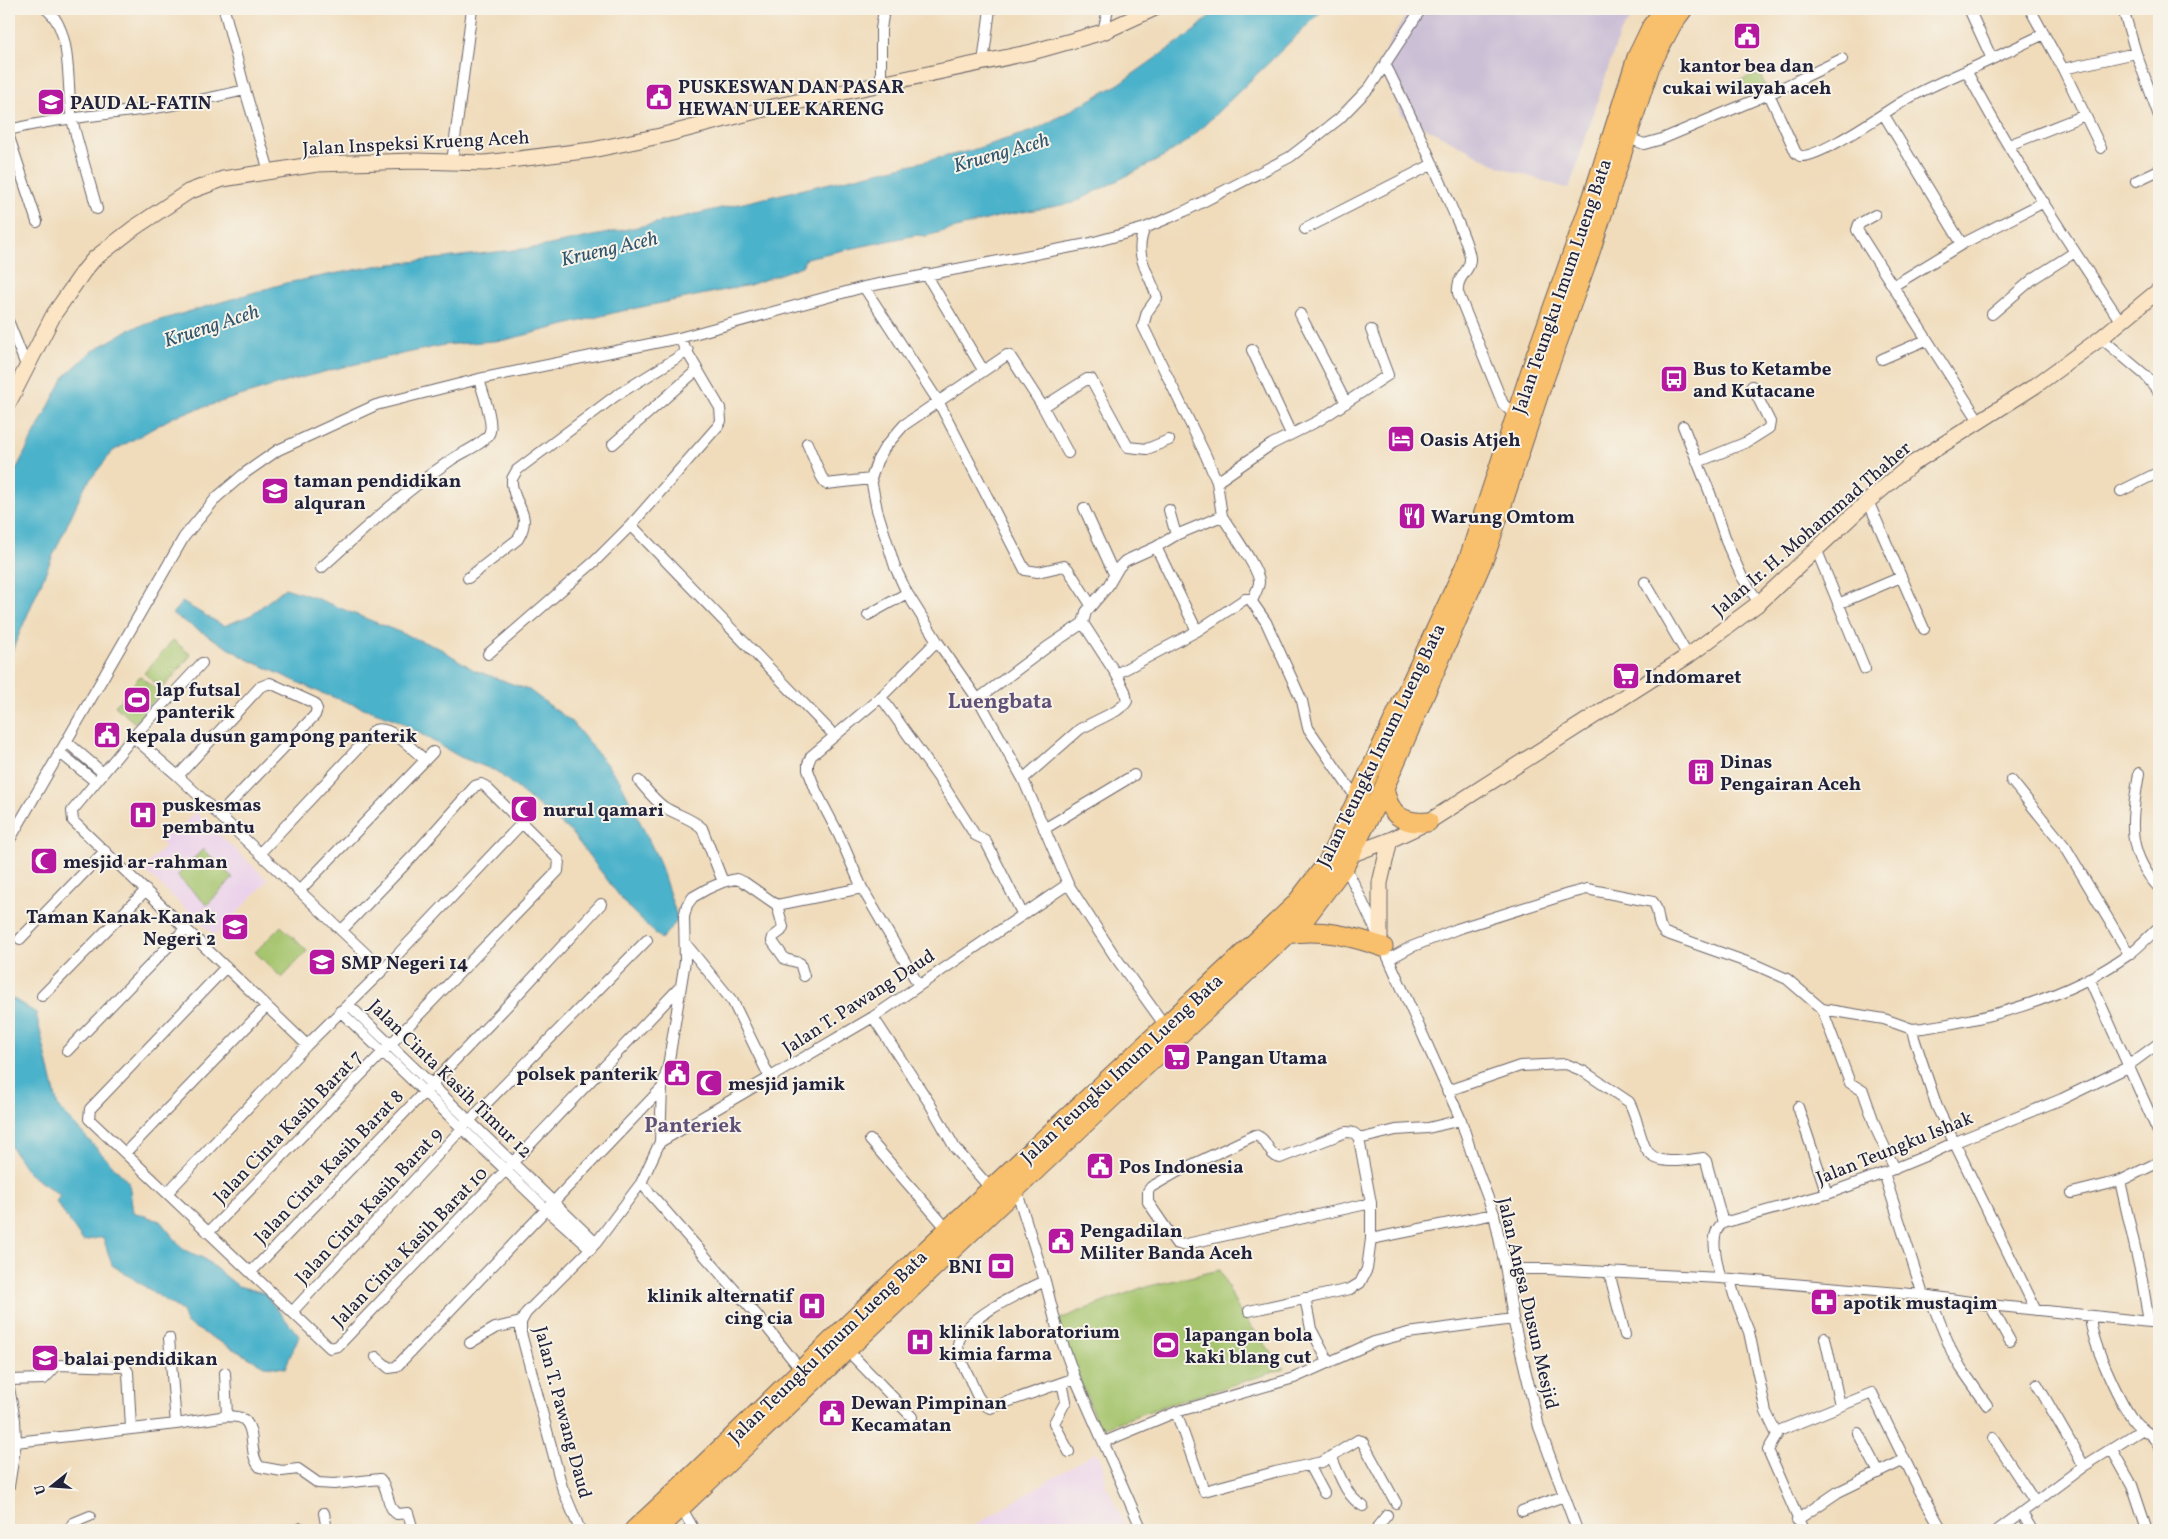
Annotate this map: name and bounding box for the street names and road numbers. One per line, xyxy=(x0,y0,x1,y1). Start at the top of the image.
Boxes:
street label: Jalan Inspeksi Krueng Aceh xyxy=(302,125,530,163)
street label: Jalan Teungku Imum Lueng Bata xyxy=(1507,156,1619,418)
street label: Jalan Ir. H. Mohammad Thaher xyxy=(1707,436,1917,623)
street label: Jalan Teungku Imum Lueng Bata xyxy=(1311,620,1452,872)
street label: Jalan T. Pawang Daud xyxy=(778,944,940,1062)
street label: Jalan Teungku Imum Lueng Bata xyxy=(1015,969,1229,1170)
street label: Jalan Cinta Kasih Timur 12 xyxy=(362,994,537,1165)
street label: Jalan Cinta Kasih Barat 7 xyxy=(208,1045,369,1210)
street label: Jalan Cinta Kasih Barat 8 xyxy=(249,1085,410,1250)
street label: Jalan Teungku Ishak xyxy=(1813,1106,1977,1192)
street label: Jalan Cinta Kasih Barat 9 xyxy=(290,1122,449,1290)
street label: Jalan Cinta Kasih Barat 10 xyxy=(327,1161,494,1334)
street label: Jalan Angsa Dusun Mesjid xyxy=(1490,1195,1564,1412)
street label: Jalan Teungku Imum Lueng Bata xyxy=(723,1245,934,1450)
street label: Jalan T. Pawang Daud xyxy=(527,1324,598,1501)

